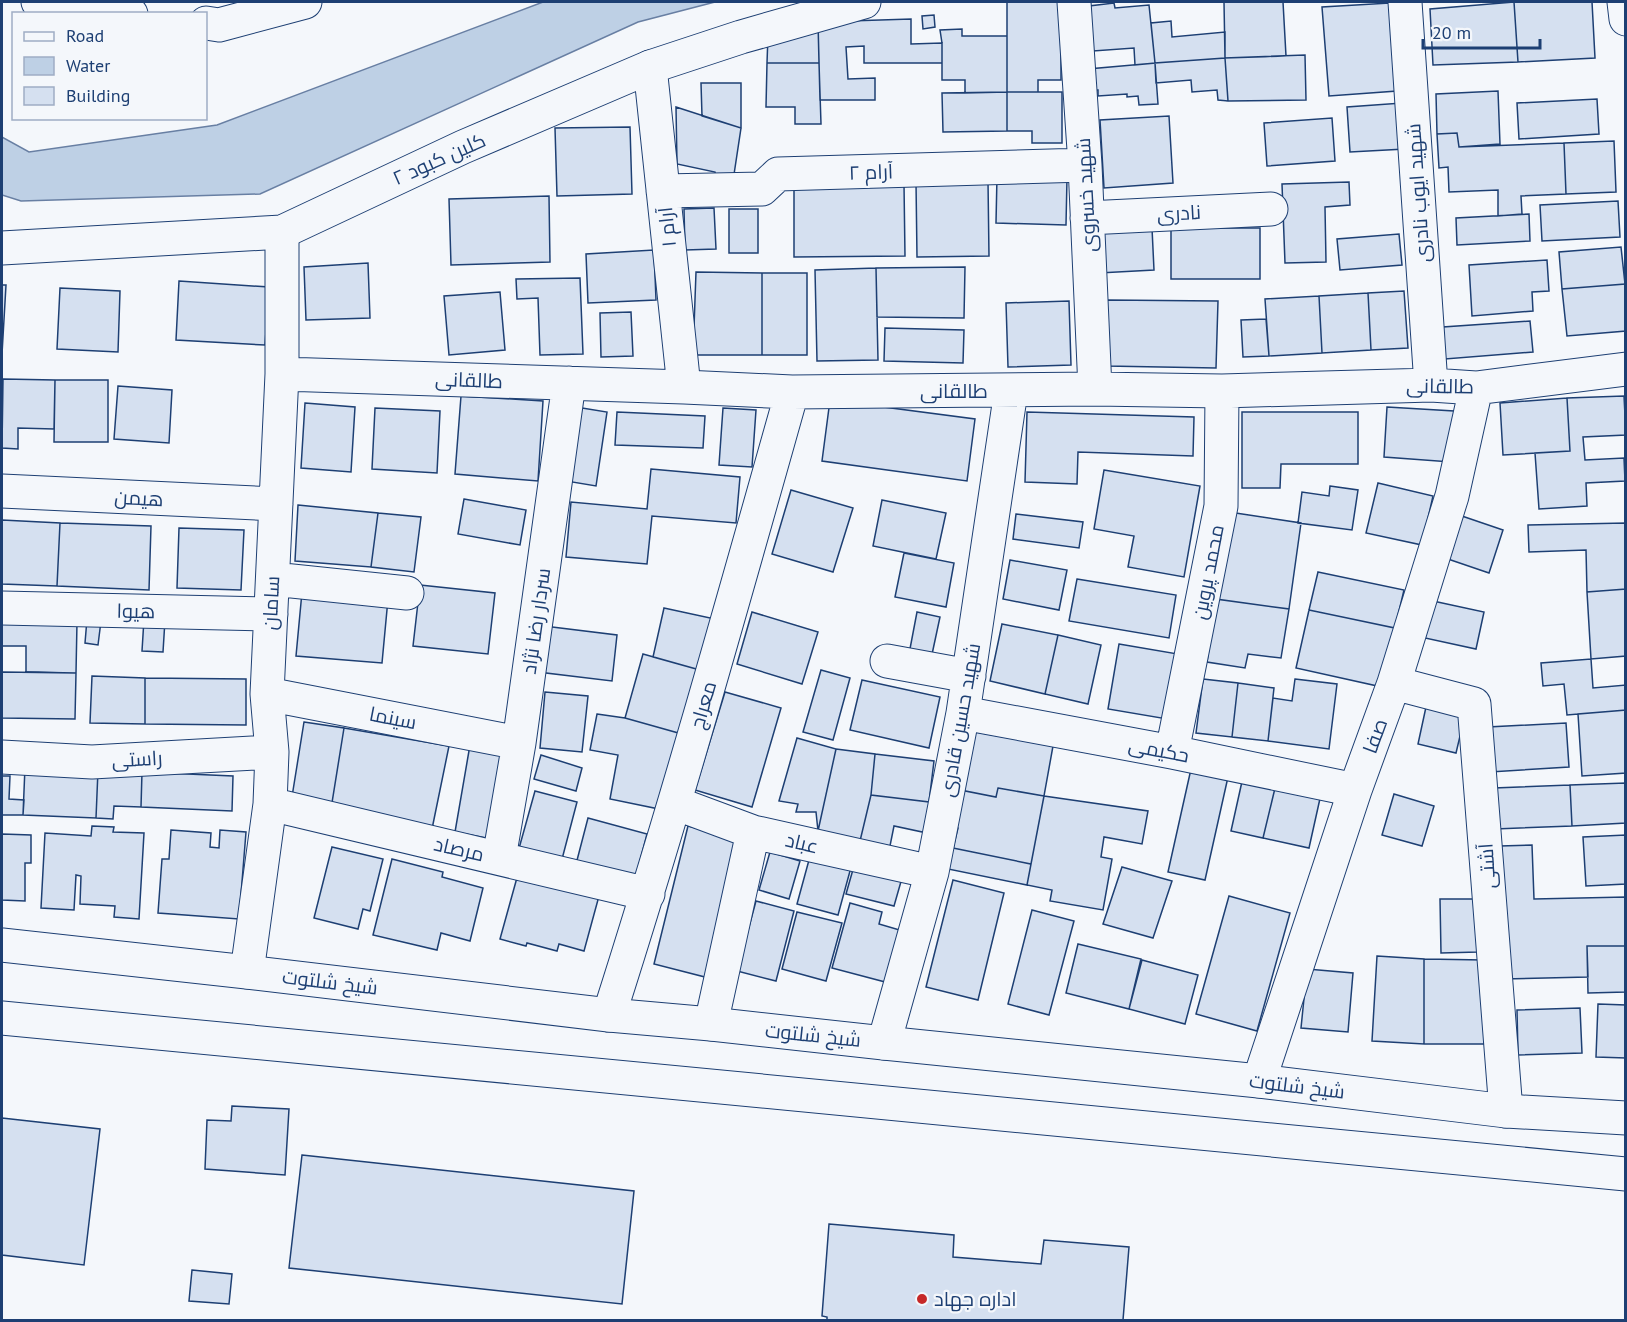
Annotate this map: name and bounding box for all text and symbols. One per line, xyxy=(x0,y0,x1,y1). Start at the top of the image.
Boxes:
legend xyxy=(12,12,207,120)
scale bar xyxy=(1423,12,1540,50)
text: 20 m xyxy=(1432,21,1471,44)
text: Road xyxy=(66,24,104,47)
text: Water xyxy=(66,54,110,77)
text: Building xyxy=(66,84,130,107)
street label: شهید ایوب نادری xyxy=(1400,123,1436,263)
street label: کلین کبود ۲ xyxy=(388,127,490,191)
street label: شهید خسروی xyxy=(1070,137,1102,253)
street label: آرام ۲ xyxy=(848,158,894,187)
street label: نادری xyxy=(1156,199,1202,227)
street label: آرام ۱ xyxy=(652,205,683,248)
street label: طالقانی xyxy=(435,366,503,394)
street label: طالقانی xyxy=(1406,372,1474,400)
street label: طالقانی xyxy=(920,378,988,404)
street label: هیمن xyxy=(114,484,164,512)
street label: محمد پروین xyxy=(1186,522,1230,622)
street label: سردار رضا نژاد xyxy=(516,566,556,676)
street label: سامان xyxy=(257,575,285,631)
street label: هیوا xyxy=(116,598,156,624)
street label: شهید حسین قادری xyxy=(934,641,986,799)
street label: معراج xyxy=(684,678,723,732)
street label: سینما xyxy=(367,701,419,735)
street label: صفا xyxy=(1357,715,1393,757)
street label: حکیمی xyxy=(1126,731,1192,769)
street label: راستی xyxy=(111,745,163,773)
street label: عباد xyxy=(783,827,821,859)
street label: مرصاد xyxy=(431,831,487,867)
street label: آشتی xyxy=(1472,842,1502,890)
street label: شیخ شلتوت xyxy=(281,963,379,1002)
street label: شیخ شلتوت xyxy=(764,1017,862,1054)
street label: شیخ شلتوت xyxy=(1248,1067,1346,1106)
place label: اداره جهاد xyxy=(934,1286,1017,1312)
marker: اداره جهاد xyxy=(915,1292,929,1306)

